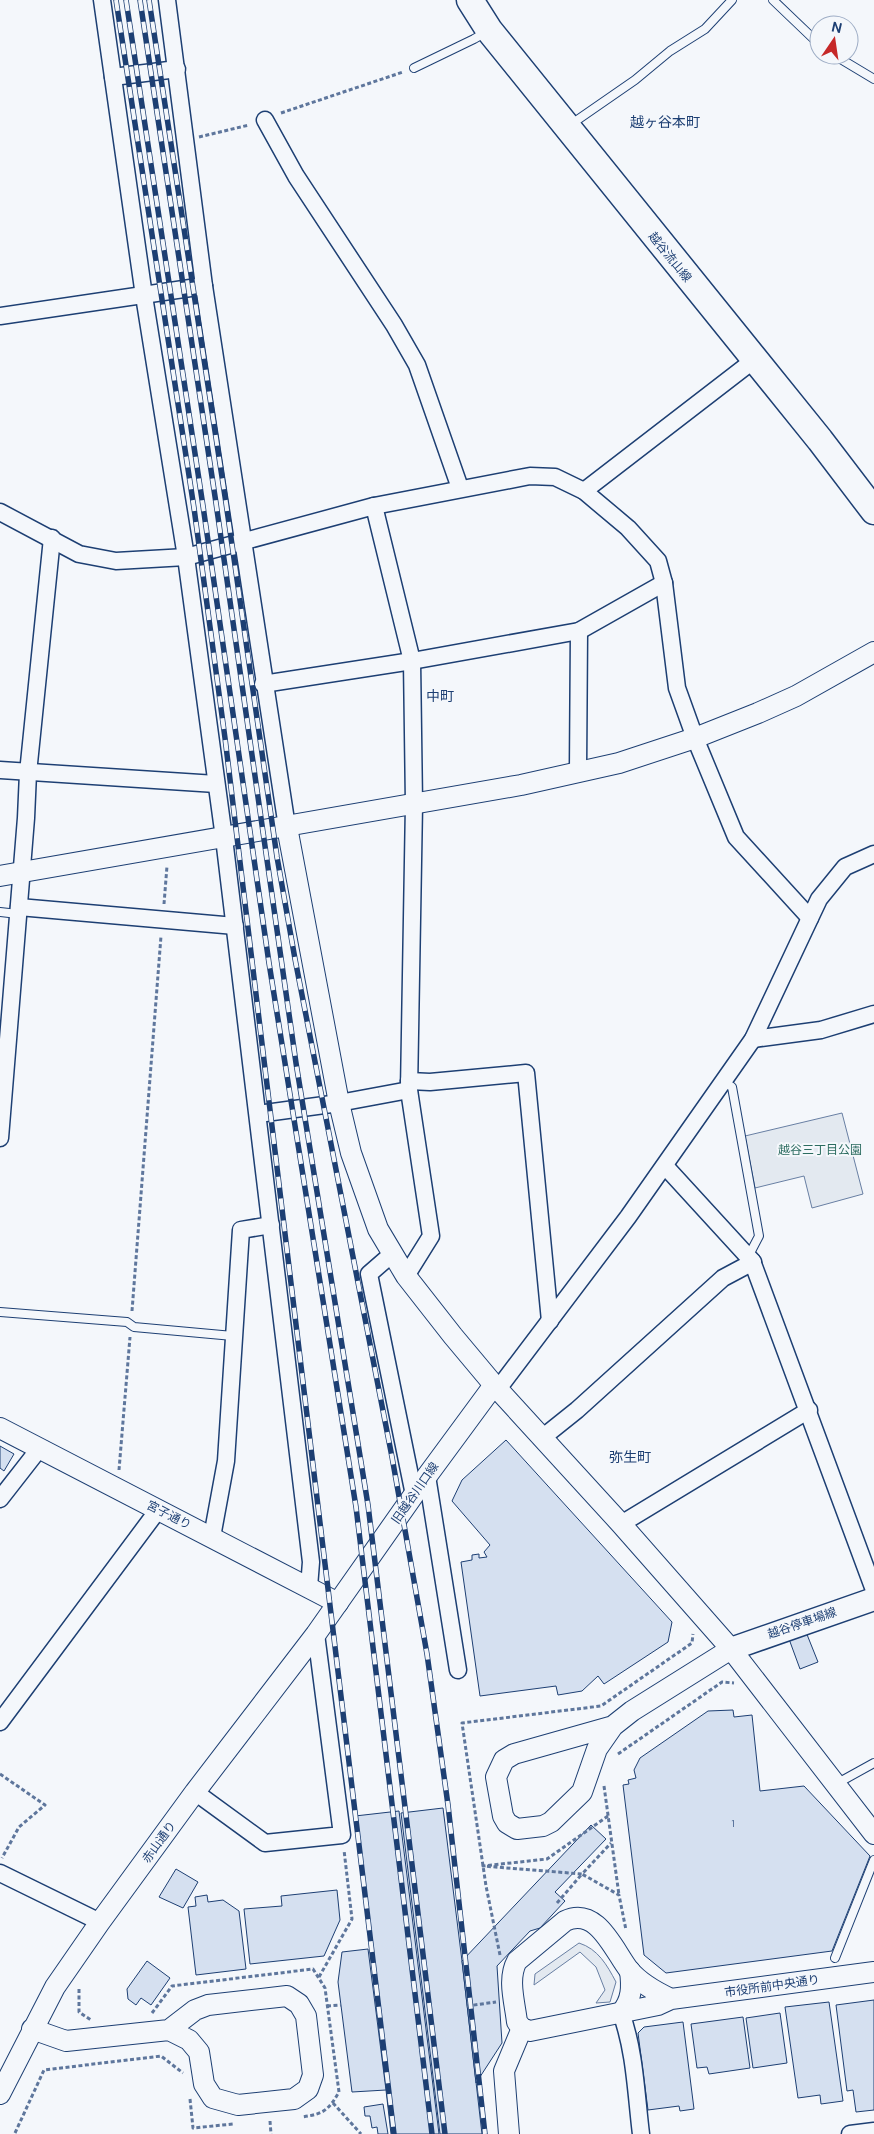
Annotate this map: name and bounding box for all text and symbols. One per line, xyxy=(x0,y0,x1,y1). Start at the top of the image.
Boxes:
north arrow xyxy=(809,15,859,65)
text: N xyxy=(830,17,844,37)
district label: 越ヶ谷本町 xyxy=(630,113,700,131)
street label: 越谷流山線 xyxy=(645,229,695,285)
district label: 中町 xyxy=(426,687,454,705)
park label: 越谷三丁目公園 xyxy=(778,1142,862,1158)
district label: 弥生町 xyxy=(609,1448,651,1466)
street label: 旧越谷川口線 xyxy=(388,1459,442,1527)
street label: 宮子通り xyxy=(144,1497,194,1533)
street label: 越谷停車場線 xyxy=(765,1604,839,1642)
house number: 1 xyxy=(731,1817,735,1830)
street label: 赤山通り xyxy=(138,1818,180,1866)
street label: 市役所前中央通り xyxy=(723,1971,821,2001)

